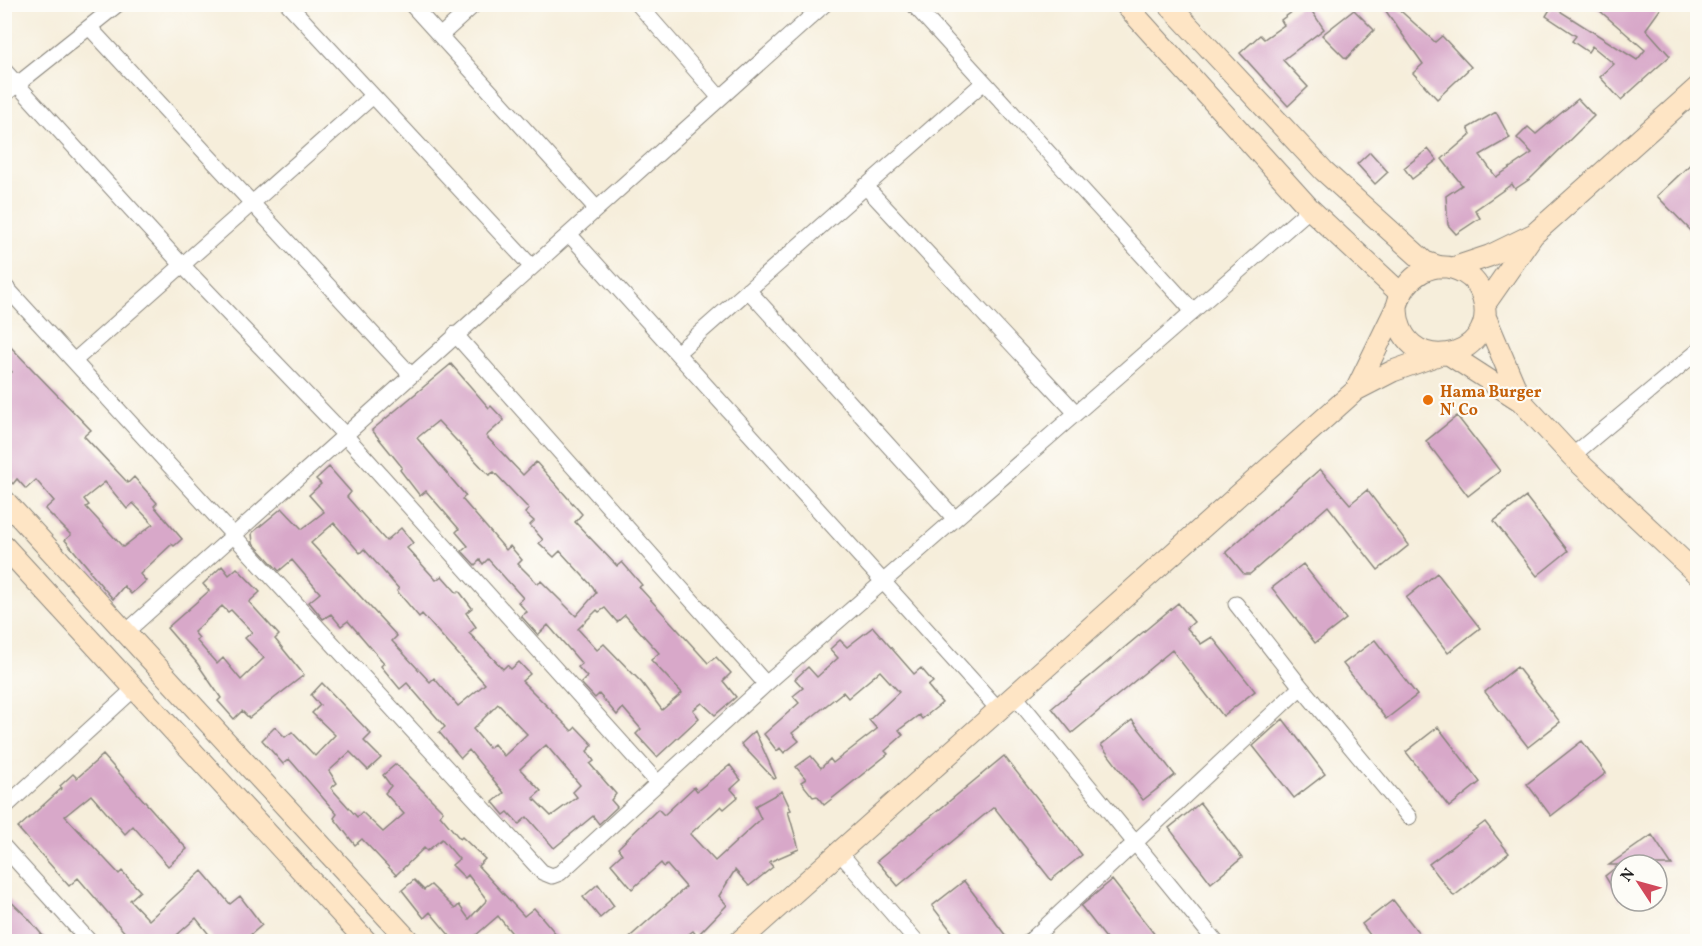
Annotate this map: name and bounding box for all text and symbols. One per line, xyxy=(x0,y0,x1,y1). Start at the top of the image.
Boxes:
place label: Hama Burger N' Co xyxy=(1440,382,1542,422)
marker: Hama Burger N' Co xyxy=(1421,393,1435,407)
north arrow xyxy=(1609,853,1669,913)
text: N xyxy=(1616,864,1641,887)

